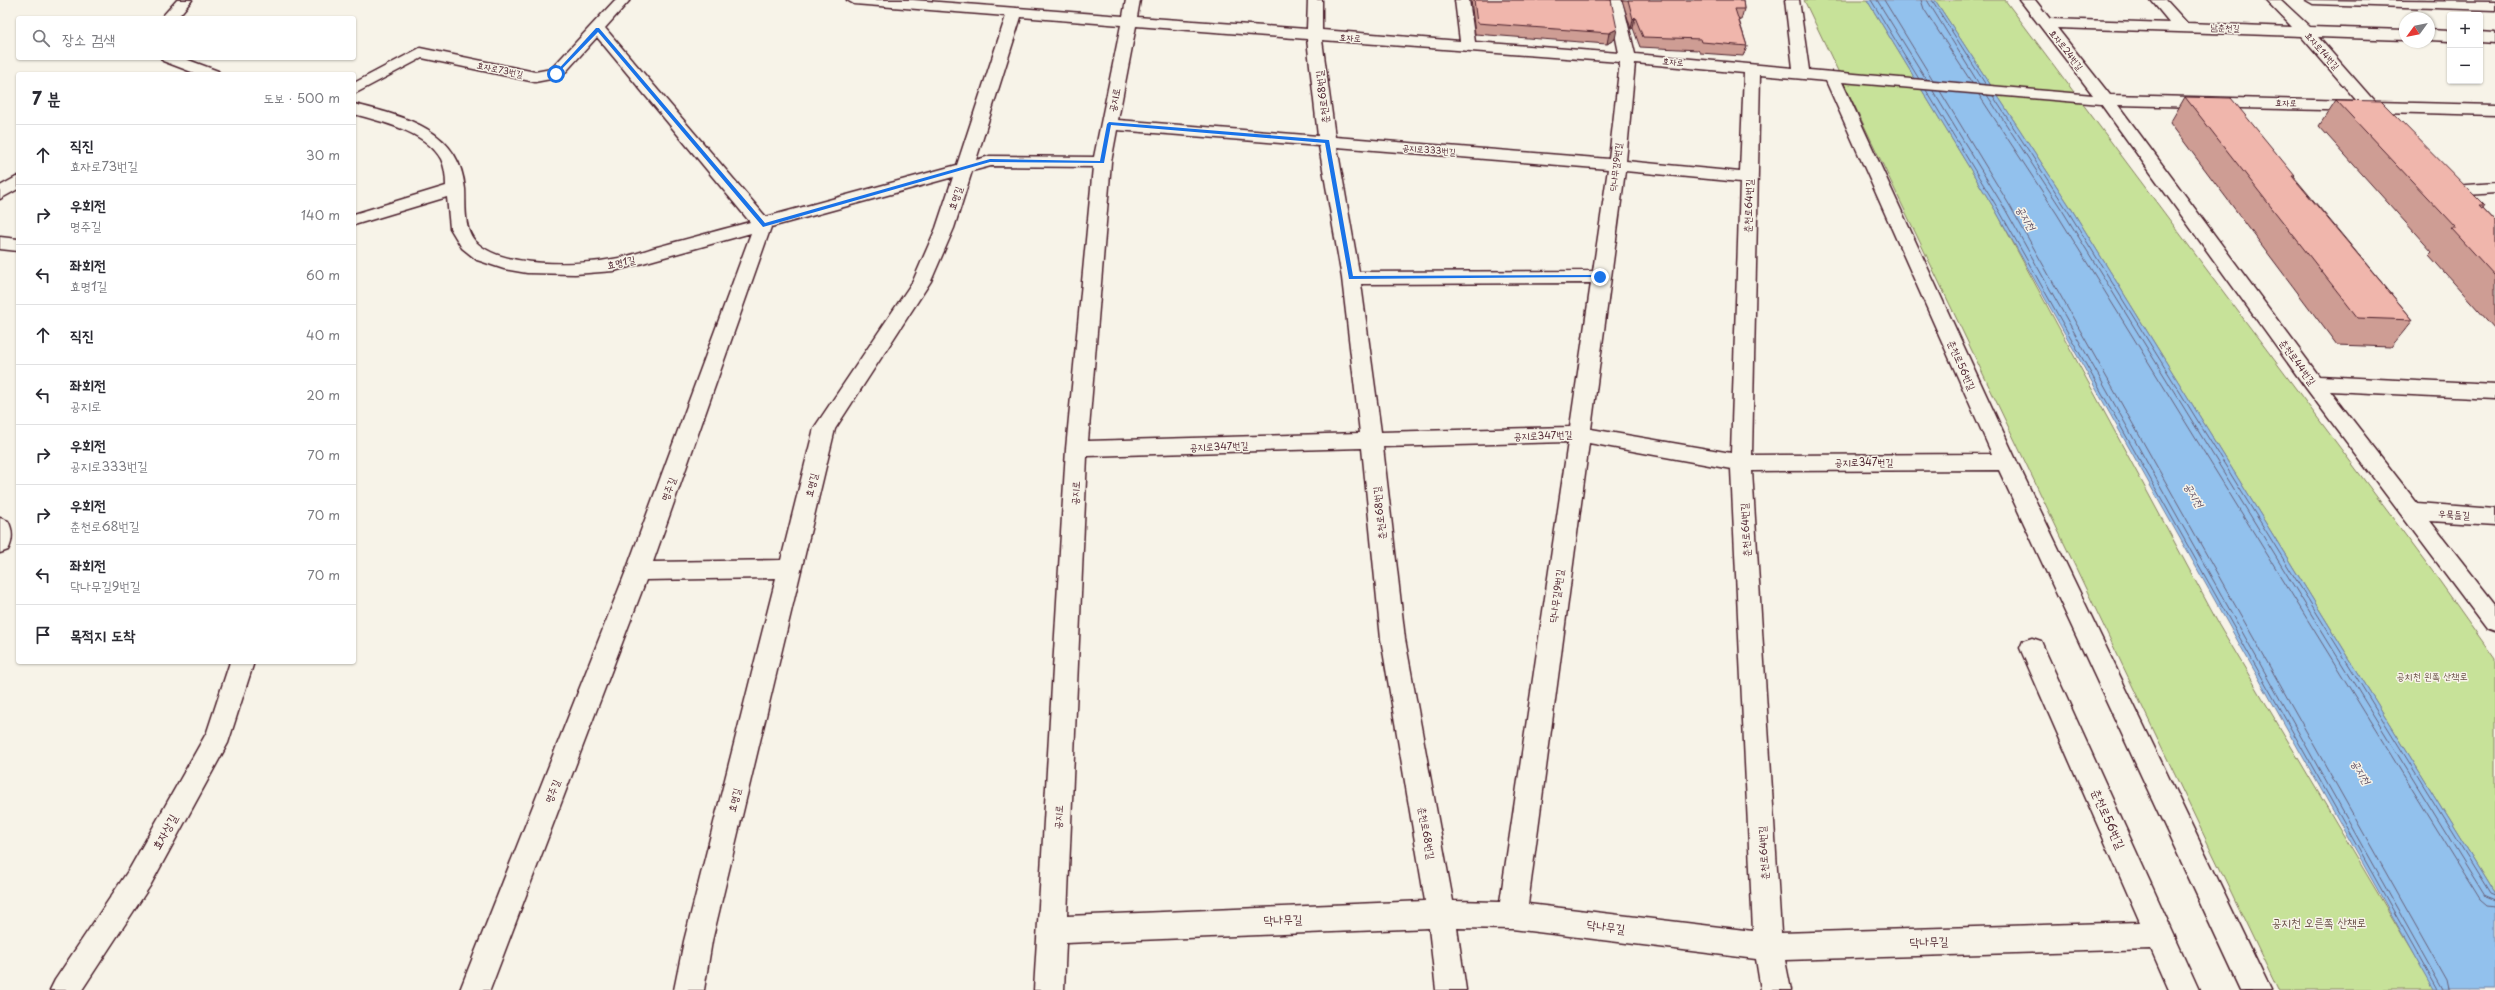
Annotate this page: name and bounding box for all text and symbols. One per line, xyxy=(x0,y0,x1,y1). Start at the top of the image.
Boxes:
north arrow xyxy=(2399,12,2435,48)
map controls xyxy=(2447,12,2483,84)
button: + xyxy=(2447,12,2483,48)
search box xyxy=(16,16,356,60)
street label: 남춘천길 xyxy=(2210,19,2241,35)
street label: 효자로24번길 xyxy=(2046,26,2088,73)
icon: search xyxy=(30,27,52,49)
text: 장소 검색 xyxy=(62,27,115,50)
street label: 효자로14번길 xyxy=(2302,28,2344,73)
street label: 효자로 xyxy=(1339,29,1361,45)
button: − xyxy=(2447,48,2483,84)
street label: 효자로 xyxy=(1662,53,1685,69)
street label: 효자로73번길 xyxy=(476,57,525,81)
route start xyxy=(547,65,565,83)
street label: 춘천로68번길 xyxy=(1311,70,1332,124)
text: 7 분 xyxy=(32,85,61,111)
street label: 공지로 xyxy=(1104,87,1123,113)
text: 도보 · 500 m xyxy=(264,88,340,107)
street label: 효자로 xyxy=(2275,95,2297,109)
text: 직진 xyxy=(70,133,94,156)
street label: 공지로333번길 xyxy=(1402,140,1457,158)
street label: 닥나무길9번길 xyxy=(1605,141,1625,192)
icon: ahead xyxy=(32,144,54,166)
text: 30 m xyxy=(306,145,340,164)
text: 효자로73번길 xyxy=(70,156,138,175)
street label: 춘천로64번길 xyxy=(1739,179,1756,233)
street label: 효명길 xyxy=(944,184,966,212)
text: 우회전 xyxy=(70,193,106,216)
water label: 공지천 xyxy=(2012,202,2041,234)
icon: right xyxy=(32,204,54,226)
text: 140 m xyxy=(301,205,340,224)
text: 명주길 xyxy=(70,216,101,235)
street label: 효명1길 xyxy=(605,251,636,272)
text: 좌회전 xyxy=(70,253,106,276)
icon: left xyxy=(32,264,54,286)
text: 60 m xyxy=(306,265,340,284)
route end xyxy=(1591,268,1609,286)
text: 효명1길 xyxy=(70,276,107,295)
text: 직진 xyxy=(70,323,94,346)
icon: ahead xyxy=(32,324,54,346)
text: 40 m xyxy=(306,325,340,344)
street label: 춘천로44번길 xyxy=(2277,336,2320,388)
street label: 춘천로56번길 xyxy=(1945,337,1980,392)
text: 좌회전 xyxy=(70,373,106,396)
icon: left xyxy=(32,384,54,406)
text: 20 m xyxy=(306,385,340,404)
text: 공지로 xyxy=(70,396,101,415)
street label: 공지로347번길 xyxy=(1513,426,1573,443)
text: 우회전 xyxy=(70,433,106,456)
street label: 공지로347번길 xyxy=(1189,437,1249,454)
icon: right xyxy=(32,444,54,466)
text: 70 m xyxy=(307,445,340,464)
street label: 공지로347번길 xyxy=(1835,454,1893,469)
text: 공지로333번길 xyxy=(70,456,148,475)
street label: 효명길 xyxy=(800,471,821,498)
street label: 명주길 xyxy=(656,475,679,503)
water label: 공지천 xyxy=(2180,479,2209,511)
street label: 공지로 xyxy=(1066,481,1083,505)
street label: 춘천로68번길 xyxy=(1368,486,1389,540)
text: 우회전 xyxy=(70,493,106,516)
street label: 춘천로64번길 xyxy=(1736,503,1753,557)
icon: right xyxy=(32,504,54,526)
text: 70 m xyxy=(307,505,340,524)
street label: 우묵들길 xyxy=(2437,505,2471,522)
text: 춘천로68번길 xyxy=(70,516,139,535)
text: 좌회전 xyxy=(70,553,106,576)
icon: left xyxy=(32,564,54,586)
text: 70 m xyxy=(307,565,340,584)
street label: 닥나무길9번길 xyxy=(1544,568,1567,624)
text: 닥나무길9번길 xyxy=(70,576,140,595)
text: 목적지 도착 xyxy=(70,623,135,646)
icon: arrive xyxy=(32,624,54,646)
park label: 공치천 왼쪽 산책로 xyxy=(2397,668,2467,683)
water label: 공지천 xyxy=(2347,756,2376,788)
street label: 명주길 xyxy=(540,777,563,805)
street label: 효명길 xyxy=(723,786,744,813)
street label: 춘천로56번길 xyxy=(2088,786,2130,852)
street label: 공지로 xyxy=(1049,805,1066,829)
street label: 춘천로68번길 xyxy=(1415,805,1440,861)
street label: 효자상길 xyxy=(147,810,182,853)
street label: 춘천로64번길 xyxy=(1754,826,1771,880)
street label: 닥나무길 xyxy=(1263,909,1303,929)
park label: 공지천 오른쪽 산책로 xyxy=(2272,913,2366,931)
street label: 닥나무길 xyxy=(1586,915,1627,937)
street label: 닥나무길 xyxy=(1909,931,1949,951)

